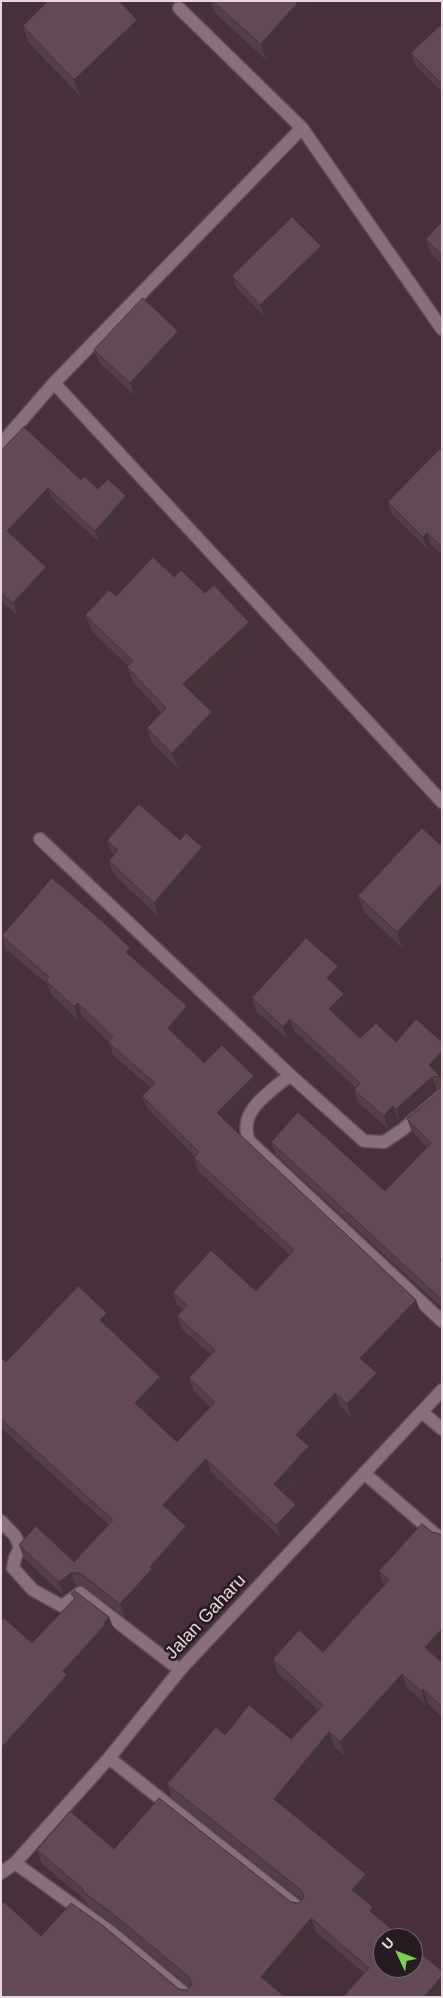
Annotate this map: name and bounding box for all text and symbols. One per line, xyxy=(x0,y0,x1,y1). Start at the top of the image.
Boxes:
street label: Jalan Gaharu xyxy=(161,1570,251,1664)
north arrow xyxy=(373,1928,423,1978)
text: U xyxy=(378,1934,397,1953)

